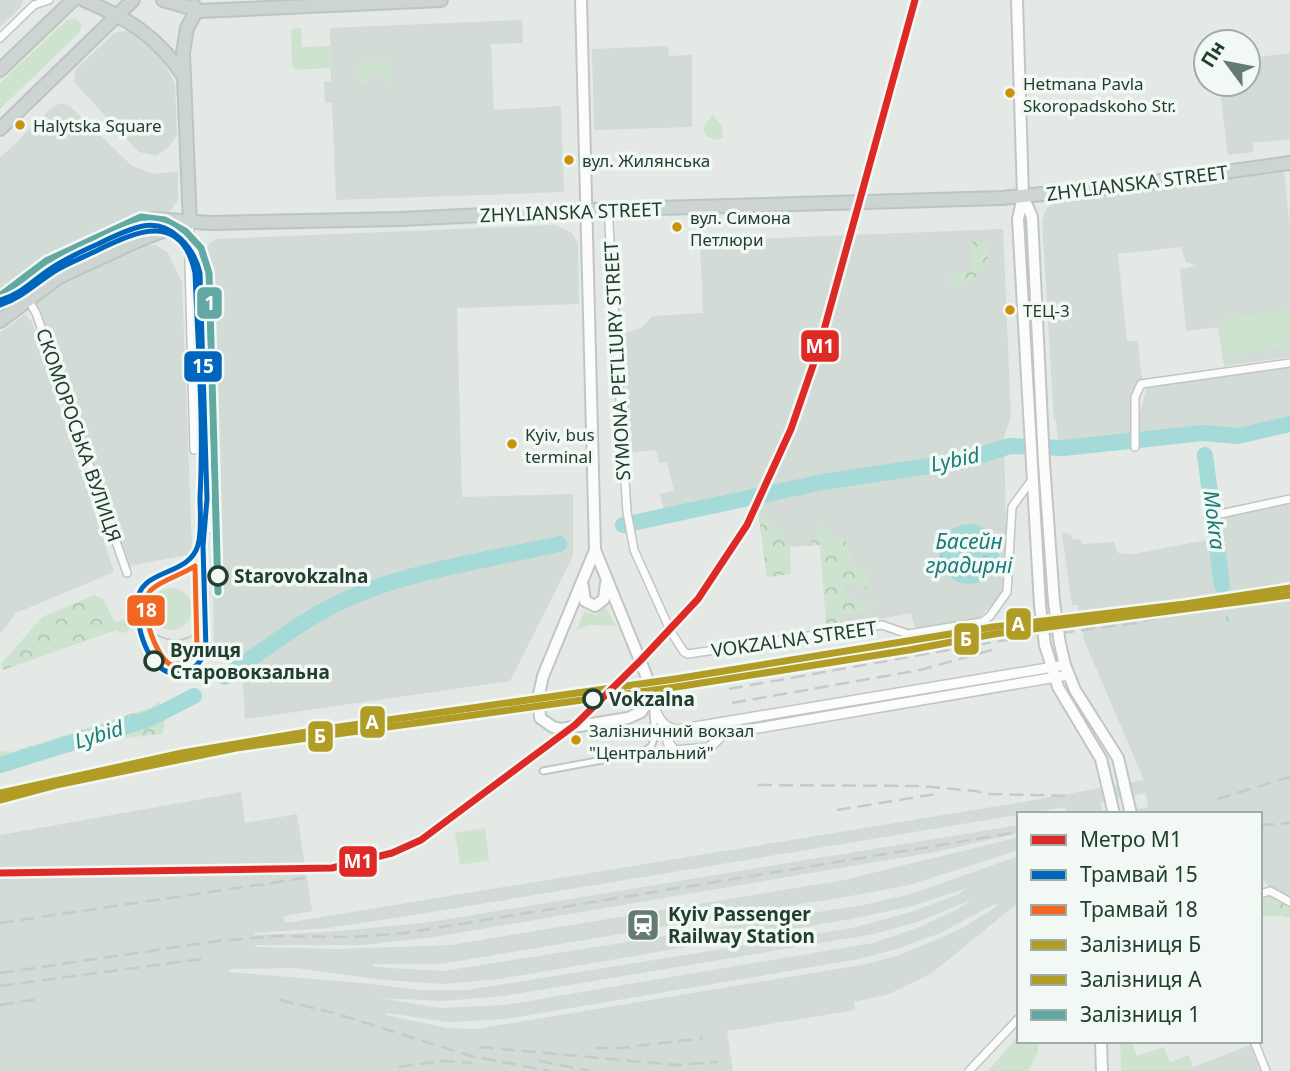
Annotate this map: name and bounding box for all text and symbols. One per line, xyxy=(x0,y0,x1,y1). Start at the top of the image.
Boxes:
north arrow xyxy=(1192,28,1262,98)
text: Пн xyxy=(1194,36,1231,72)
place label: Hetmana Pavla Skoropadskoho Str. xyxy=(1023,72,1176,117)
marker: Hetmana Pavla Skoropadskoho Str. xyxy=(1003,86,1017,100)
place label: Halytska Square xyxy=(33,114,162,137)
marker: Halytska Square xyxy=(13,118,27,132)
place label: вул. Жилянська xyxy=(582,149,710,172)
marker: вул. Жилянська xyxy=(562,153,576,167)
street label: ZHYLIANSKA STREET xyxy=(1045,159,1230,207)
street label: ZHYLIANSKA STREET xyxy=(479,196,663,228)
place label: вул. Симона Петлюри xyxy=(690,206,791,251)
marker: вул. Симона Петлюри xyxy=(670,220,684,234)
street label: SYMONA PETLIURY STREET xyxy=(598,240,636,481)
line badge: 1 xyxy=(196,286,223,320)
text: 1 xyxy=(205,290,215,316)
place label: ТЕЦ-3 xyxy=(1023,299,1070,322)
marker: ТЕЦ-3 xyxy=(1003,303,1017,317)
street label: СКОМОРОСЬКА ВУЛИЦЯ xyxy=(30,325,128,545)
line badge: M1 xyxy=(800,329,840,363)
text: M1 xyxy=(806,333,834,359)
line badge: 15 xyxy=(183,350,223,383)
text: 15 xyxy=(192,353,214,379)
place label: Kyiv, bus terminal xyxy=(525,423,595,468)
marker: Kyiv, bus terminal xyxy=(505,437,519,451)
water label: Lybid xyxy=(928,440,983,478)
water label: Mokra xyxy=(1197,489,1233,551)
water label: Басейн градирні xyxy=(926,527,1013,579)
place label: Starovokzalna xyxy=(234,563,368,589)
marker: Starovokzalna xyxy=(208,566,228,586)
line badge: 18 xyxy=(126,594,166,627)
text: 18 xyxy=(135,597,157,623)
line badge: A xyxy=(1005,607,1032,641)
text: A xyxy=(1011,611,1025,637)
street label: VOKZALNA STREET xyxy=(710,614,879,663)
line badge: Б xyxy=(953,622,980,656)
text: Б xyxy=(960,626,972,652)
place label: Вулиця Старовокзальна xyxy=(170,637,330,685)
marker: Вулиця Старовокзальна xyxy=(144,651,164,671)
place label: Vokzalna xyxy=(609,686,695,712)
marker: Vokzalna xyxy=(583,689,603,709)
line badge: A xyxy=(359,705,386,739)
text: A xyxy=(365,709,379,735)
water label: Lybid xyxy=(71,713,127,755)
place label: Залізничний вокзал "Центральний" xyxy=(589,719,754,764)
line badge: Б xyxy=(307,720,334,753)
text: Б xyxy=(314,723,326,749)
marker: Залізничний вокзал "Центральний" xyxy=(569,733,583,747)
legend xyxy=(1017,812,1262,1043)
text: Метро M1 xyxy=(1080,825,1182,853)
line badge: M1 xyxy=(338,845,378,878)
text: M1 xyxy=(344,848,372,874)
text: Трамвай 15 xyxy=(1080,860,1198,888)
text: Трамвай 18 xyxy=(1080,895,1198,923)
place label: Kyiv Passenger Railway Station xyxy=(668,901,815,949)
station icon: Kyiv Passenger Railway Station xyxy=(624,906,662,944)
text: Залізниця Б xyxy=(1080,930,1201,958)
text: Залізниця A xyxy=(1080,965,1202,993)
text: Залізниця 1 xyxy=(1080,1000,1200,1028)

